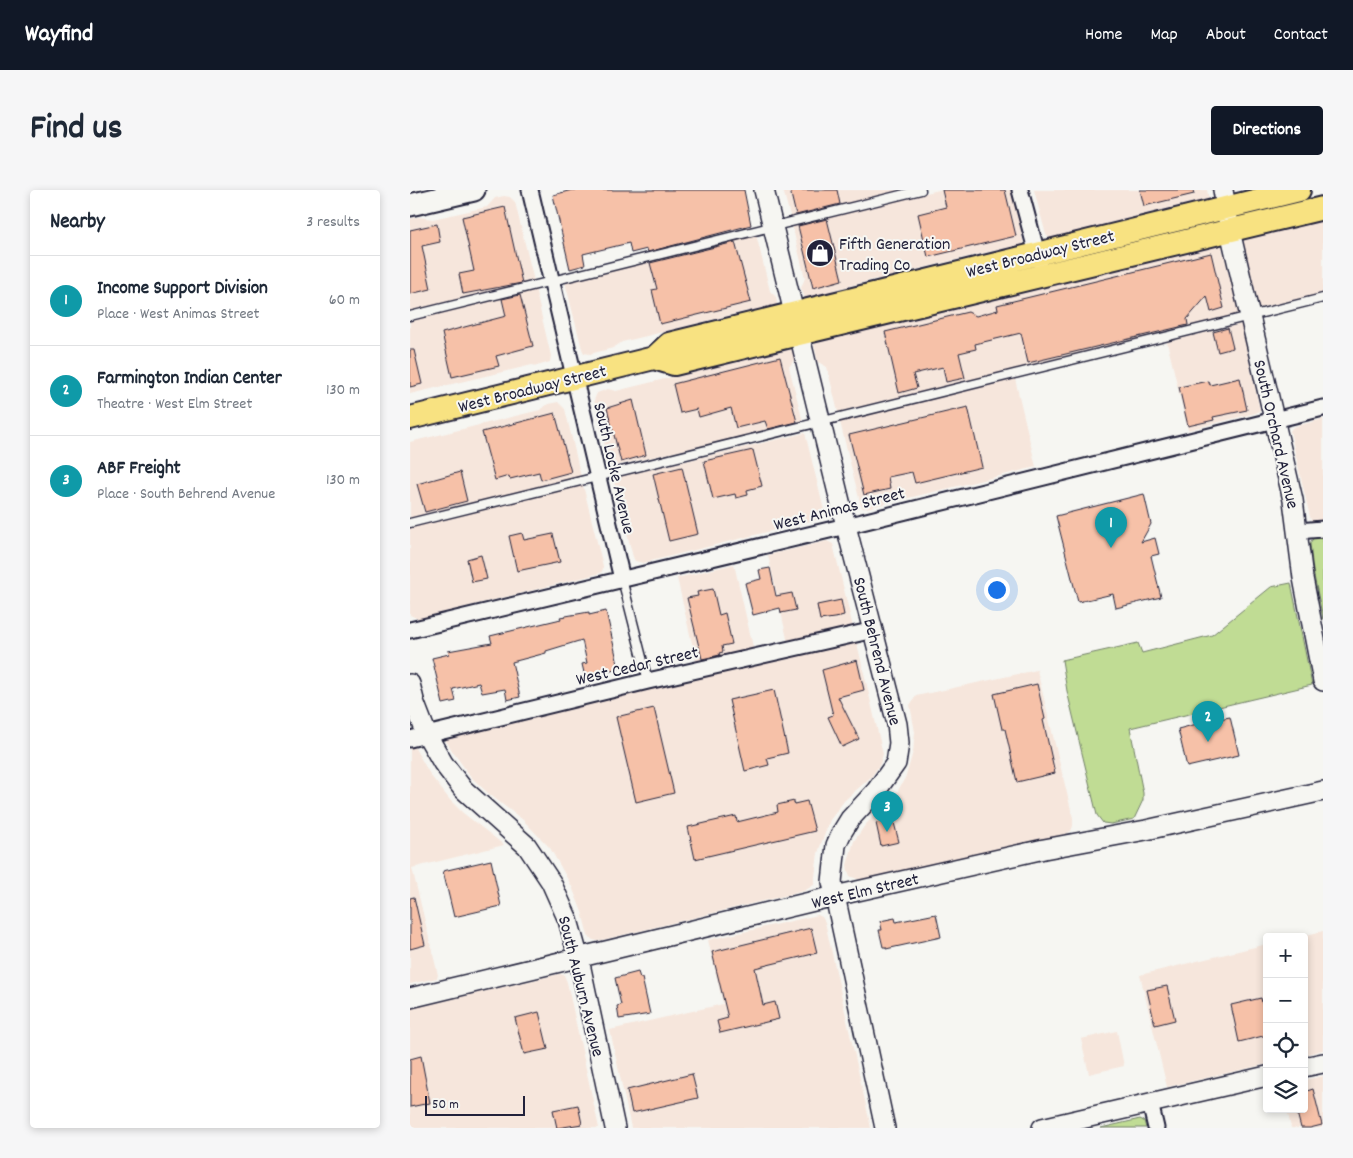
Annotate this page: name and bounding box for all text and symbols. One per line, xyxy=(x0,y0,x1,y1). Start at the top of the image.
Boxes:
text: Wayfind xyxy=(25,18,93,52)
text: Home xyxy=(1085,23,1122,48)
text: Map xyxy=(1150,23,1178,48)
text: About xyxy=(1206,23,1246,48)
text: Contact xyxy=(1274,23,1328,48)
text: Find us xyxy=(30,105,122,155)
button: Directions xyxy=(1211,106,1323,155)
text: Nearby xyxy=(50,208,105,238)
text: 3 results xyxy=(306,211,360,234)
street label: West Broadway Street xyxy=(964,225,1118,286)
place label: Fifth Generation Trading Co xyxy=(839,233,950,279)
shop icon: Fifth Generation Trading Co xyxy=(805,238,835,268)
text: Income Support Division xyxy=(97,276,268,303)
text: 1 xyxy=(64,289,68,312)
text: 60 m xyxy=(329,289,360,312)
text: Place · West Animas Street xyxy=(97,303,259,326)
street label: South Orchard Avenue xyxy=(1245,358,1304,512)
street label: West Broadway Street xyxy=(456,360,610,421)
text: Farmington Indian Center xyxy=(97,366,282,393)
text: 2 xyxy=(63,379,70,402)
text: 130 m xyxy=(326,379,360,402)
text: Theatre · West Elm Street xyxy=(97,393,252,416)
street label: South Locke Avenue xyxy=(585,400,640,537)
text: ABF Freight xyxy=(97,456,181,483)
text: 3 xyxy=(62,469,70,492)
text: 130 m xyxy=(326,469,360,492)
street label: West Animas Street xyxy=(771,482,908,539)
text: Place · South Behrend Avenue xyxy=(97,483,275,506)
pin: 1 xyxy=(1095,507,1127,548)
street label: South Behrend Avenue xyxy=(845,575,906,729)
your location xyxy=(984,577,1010,603)
street label: West Cedar Street xyxy=(574,641,702,694)
pin: 2 xyxy=(1192,701,1224,742)
pin: 3 xyxy=(871,791,903,832)
street label: West Elm Street xyxy=(810,868,922,917)
street label: South Auburn Avenue xyxy=(550,914,609,1060)
map controls xyxy=(1263,933,1308,1113)
button: + xyxy=(1263,933,1308,978)
button: − xyxy=(1263,978,1308,1023)
button: locate xyxy=(1263,1023,1308,1068)
button: layers xyxy=(1263,1068,1308,1113)
scale bar xyxy=(425,1093,525,1116)
text: 50 m xyxy=(432,1095,459,1115)

